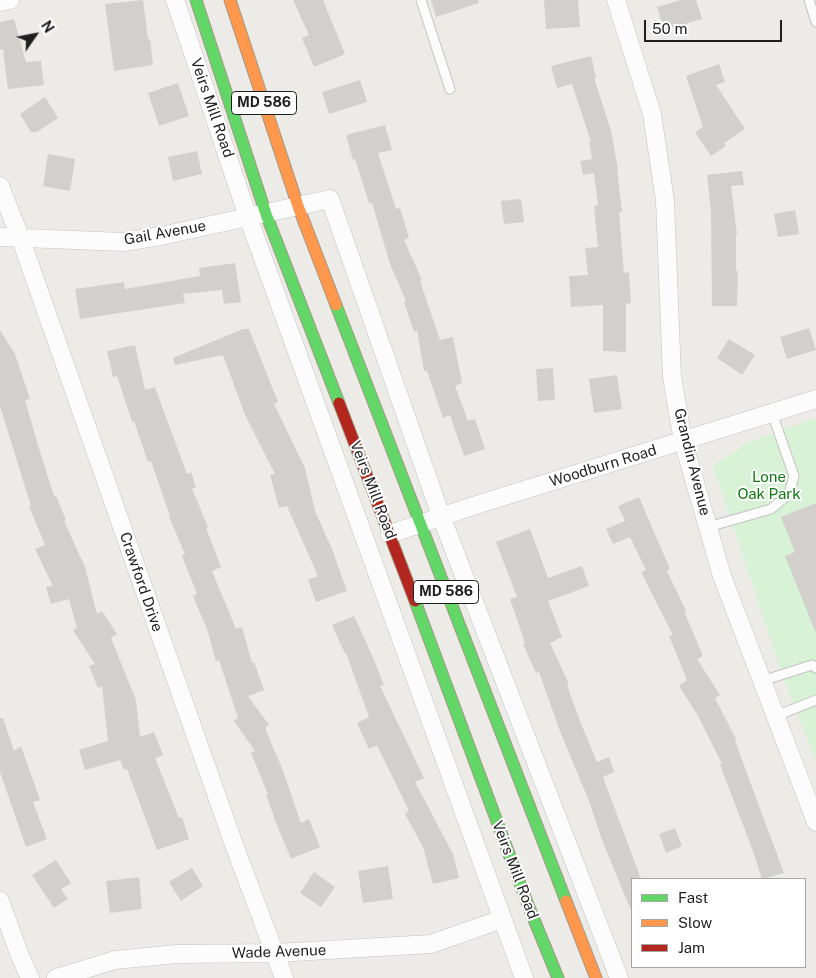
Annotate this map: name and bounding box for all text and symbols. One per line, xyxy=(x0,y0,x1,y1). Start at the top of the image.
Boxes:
north arrow xyxy=(10,10,60,60)
scale bar xyxy=(646,10,784,42)
text: N xyxy=(38,18,57,36)
text: 50 m xyxy=(652,20,687,37)
street label: Veirs Mill Road xyxy=(187,56,237,160)
road number: MD 586 xyxy=(232,92,296,115)
street label: Gail Avenue xyxy=(123,217,207,249)
street label: Grandin Avenue xyxy=(670,406,714,518)
street label: Veirs Mill Road xyxy=(346,438,400,542)
street label: Woodburn Road xyxy=(547,441,659,491)
park label: Lone Oak Park xyxy=(737,468,801,503)
street label: Crawford Drive xyxy=(116,530,166,634)
road number: MD 586 xyxy=(414,580,478,604)
street label: Veirs Mill Road xyxy=(488,818,542,922)
legend xyxy=(631,878,806,968)
text: Fast xyxy=(678,889,708,906)
text: Slow xyxy=(678,914,712,931)
text: Jam xyxy=(678,939,705,956)
street label: Wade Avenue xyxy=(231,941,327,963)

